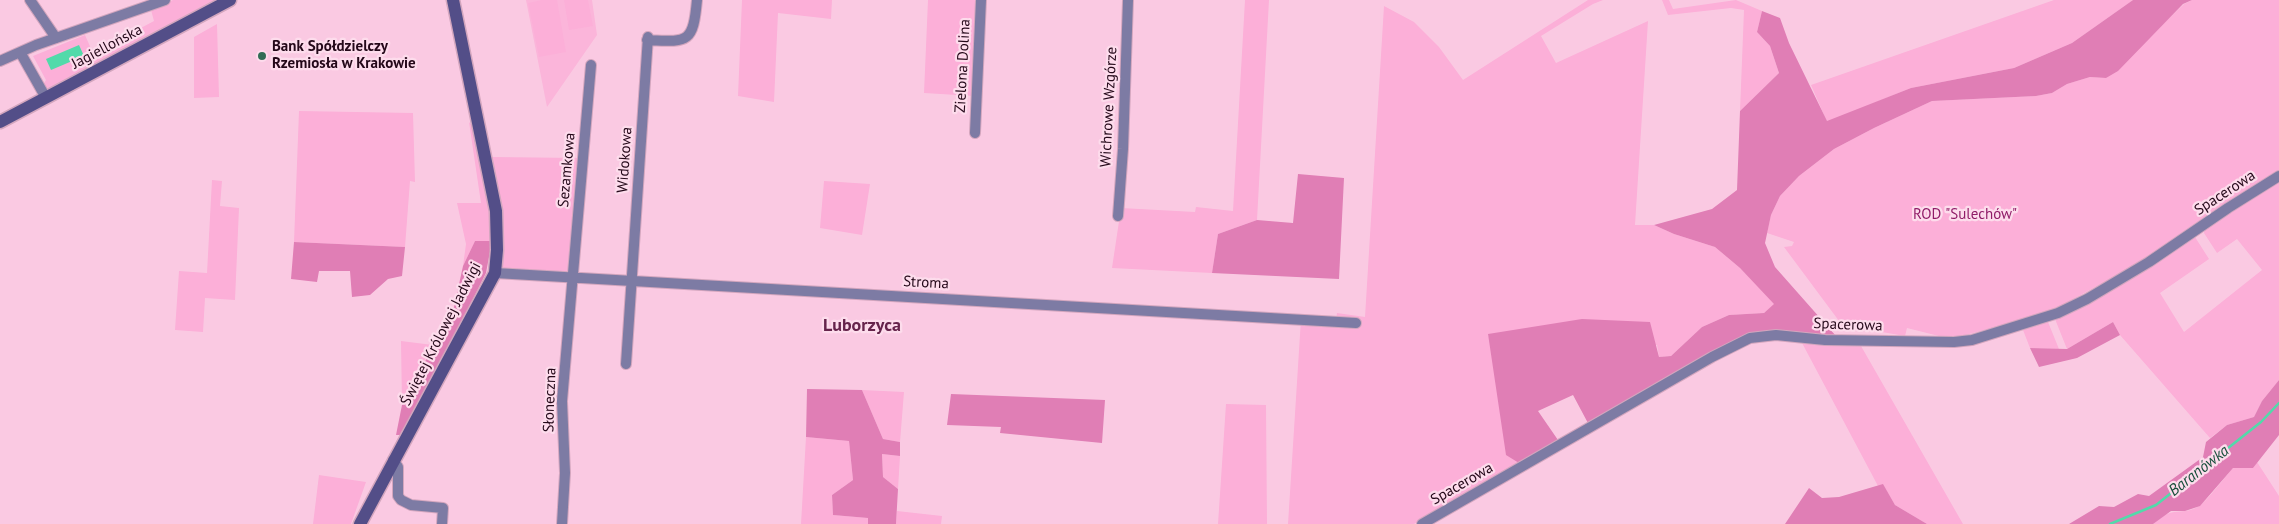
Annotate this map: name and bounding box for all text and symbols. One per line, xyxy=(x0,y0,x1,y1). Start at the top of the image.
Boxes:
street label: Zielona Dolina xyxy=(952,19,974,113)
street label: Jagiellońska xyxy=(69,21,145,73)
place label: Bank Spółdzielczy Rzemiosła w Krakowie xyxy=(272,38,416,73)
street label: Wichrowe Wzgórze xyxy=(1097,46,1121,168)
marker: Bank Spółdzielczy Rzemiosła w Krakowie xyxy=(256,50,268,62)
street label: Widokowa xyxy=(614,127,636,193)
street label: Sezamkowa xyxy=(555,132,579,208)
street label: Spacerowa xyxy=(2191,167,2259,219)
park label: ROD "Sulechów" xyxy=(1913,206,2017,224)
street label: Świętej Królowej Jadwigi xyxy=(397,259,485,409)
street label: Stroma xyxy=(903,273,949,293)
district label: Luborzyca xyxy=(823,315,901,337)
street label: Spacerowa xyxy=(1813,315,1883,335)
street label: Słoneczna xyxy=(540,367,560,433)
water label: Baranówka xyxy=(2165,441,2233,501)
street label: Spacerowa xyxy=(1428,459,1496,509)

